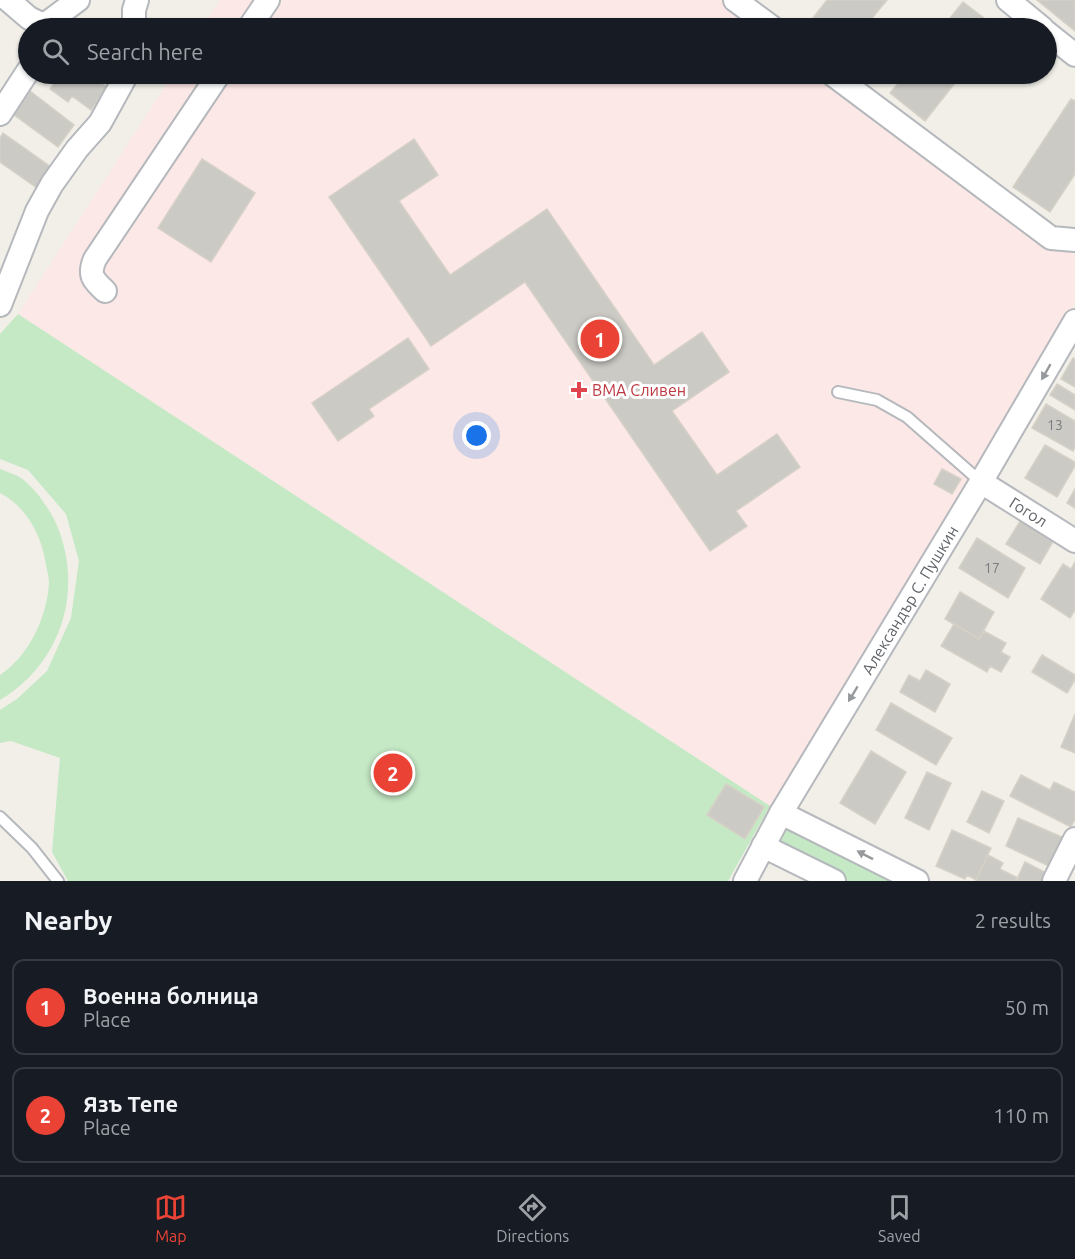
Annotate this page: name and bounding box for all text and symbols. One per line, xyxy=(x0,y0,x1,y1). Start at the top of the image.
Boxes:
search box xyxy=(18,18,1057,84)
icon: search xyxy=(39,35,72,68)
text: Search here xyxy=(87,39,203,64)
pin: 1 xyxy=(580,316,620,362)
one-way arrow xyxy=(1040,364,1051,380)
marker: ВМА Сливен xyxy=(570,381,588,399)
place label: ВМА Сливен xyxy=(592,381,686,399)
house number: 13 xyxy=(1047,417,1063,433)
your location xyxy=(462,421,491,450)
street label: Гогол xyxy=(1006,493,1051,530)
street label: Александър С. Пушкин xyxy=(858,522,962,677)
house number: 17 xyxy=(984,560,1000,576)
one-way arrow xyxy=(848,686,858,703)
pin: 2 xyxy=(374,750,412,796)
one-way arrow xyxy=(856,850,873,860)
text: Nearby xyxy=(24,906,112,935)
text: 2 results xyxy=(975,909,1051,932)
text: Военна болница xyxy=(83,983,259,1008)
text: 1 xyxy=(40,996,51,1019)
text: 50 m xyxy=(1005,996,1049,1019)
text: Place xyxy=(83,1008,131,1031)
text: Язъ Тепе xyxy=(83,1091,178,1116)
text: 2 xyxy=(40,1104,51,1127)
text: 110 m xyxy=(993,1104,1049,1127)
text: Place xyxy=(83,1116,131,1139)
tab: Map xyxy=(154,1191,187,1245)
tab: Directions xyxy=(496,1191,569,1245)
tab: Saved xyxy=(878,1191,921,1245)

